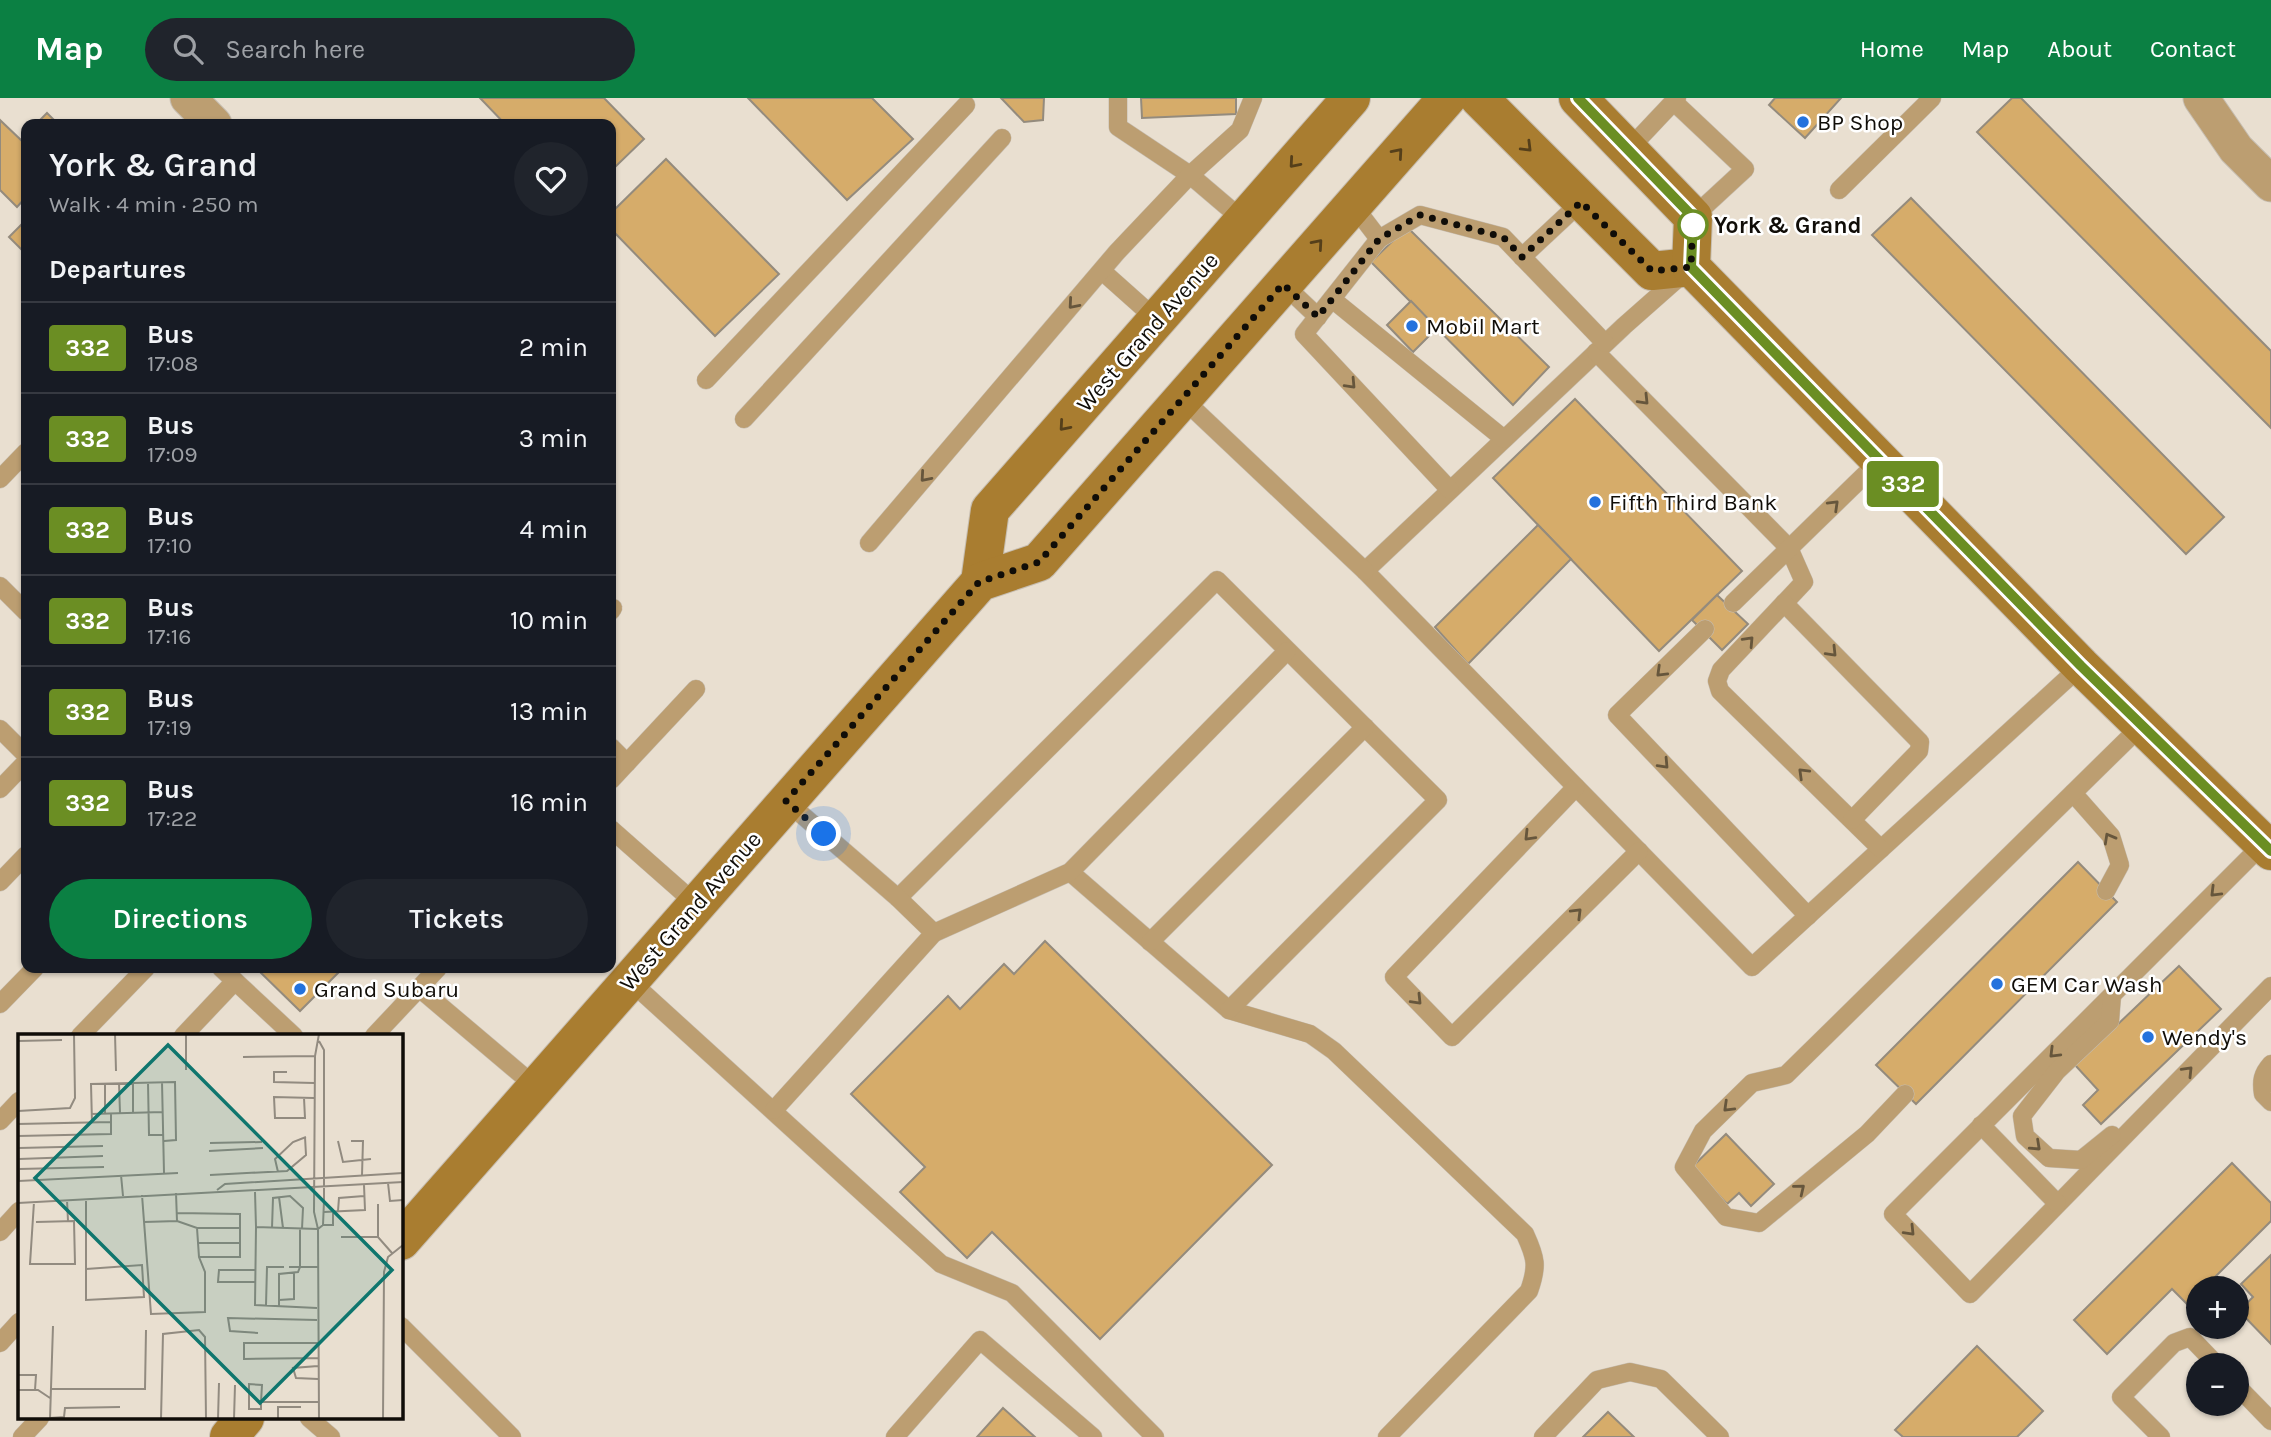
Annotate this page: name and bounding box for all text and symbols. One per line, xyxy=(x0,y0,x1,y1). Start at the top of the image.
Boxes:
search box xyxy=(145,18,635,81)
text: Map xyxy=(35,30,103,68)
icon: search xyxy=(169,30,207,68)
text: Search here xyxy=(225,34,365,65)
text: Home xyxy=(1860,35,1924,63)
text: Map xyxy=(1962,35,2009,63)
text: About xyxy=(2047,35,2112,63)
text: Contact xyxy=(2150,35,2236,63)
place label: BP Shop xyxy=(1817,109,1903,136)
marker: BP Shop xyxy=(1795,114,1811,130)
one-way arrow xyxy=(1518,138,1531,151)
button: heart xyxy=(514,142,588,216)
text: York & Grand xyxy=(49,146,258,184)
one-way arrow xyxy=(1390,149,1402,162)
one-way arrow xyxy=(1290,154,1302,167)
text: Walk · 4 min · 250 m xyxy=(49,191,258,218)
marker: York & Grand xyxy=(1678,210,1708,240)
place label: York & Grand xyxy=(1714,212,1862,239)
one-way arrow xyxy=(1310,239,1322,252)
street label: West Grand Avenue xyxy=(1071,247,1224,418)
text: Departures xyxy=(49,254,186,285)
one-way arrow xyxy=(1069,296,1081,309)
place label: Mobil Mart xyxy=(1426,313,1540,340)
marker: Mobil Mart xyxy=(1404,318,1420,334)
text: Bus xyxy=(147,319,194,350)
text: 2 min xyxy=(519,332,588,363)
text: 332 xyxy=(65,334,110,362)
text: 17:08 xyxy=(147,350,199,377)
one-way arrow xyxy=(1342,376,1355,389)
one-way arrow xyxy=(1635,392,1648,405)
text: Bus xyxy=(147,410,194,441)
one-way arrow xyxy=(1060,418,1072,431)
text: 3 min xyxy=(519,423,588,454)
text: 332 xyxy=(65,425,110,453)
text: 17:09 xyxy=(147,441,198,468)
line badge: 332 xyxy=(1863,461,1943,507)
one-way arrow xyxy=(921,469,933,482)
text: 332 xyxy=(1881,470,1925,498)
place label: Fifth Third Bank xyxy=(1609,489,1777,516)
marker: Fifth Third Bank xyxy=(1587,494,1603,510)
one-way arrow xyxy=(1826,500,1839,513)
text: Bus xyxy=(147,501,194,532)
text: 4 min xyxy=(520,514,588,545)
text: 332 xyxy=(65,516,110,544)
text: 17:10 xyxy=(147,532,192,559)
text: Bus xyxy=(147,592,194,623)
text: 10 min xyxy=(510,605,588,636)
text: 332 xyxy=(65,607,110,635)
text: 17:16 xyxy=(147,623,191,650)
one-way arrow xyxy=(1740,636,1753,649)
one-way arrow xyxy=(1823,644,1836,657)
one-way arrow xyxy=(1657,664,1669,676)
text: Bus xyxy=(147,683,194,714)
text: 13 min xyxy=(510,696,588,727)
text: 332 xyxy=(65,698,110,726)
text: 17:19 xyxy=(147,714,192,741)
one-way arrow xyxy=(1656,756,1668,769)
one-way arrow xyxy=(1798,768,1811,781)
text: Bus xyxy=(147,774,194,805)
text: 16 min xyxy=(511,787,588,818)
text: 332 xyxy=(65,789,110,817)
text: 17:22 xyxy=(147,805,197,832)
your location xyxy=(806,816,841,851)
street label: West Grand Avenue xyxy=(614,826,767,997)
one-way arrow xyxy=(1524,828,1537,841)
one-way arrow xyxy=(2104,832,2117,845)
button: Directions xyxy=(49,879,312,959)
button: Tickets xyxy=(326,879,588,959)
one-way arrow xyxy=(2211,884,2223,896)
one-way arrow xyxy=(1569,908,1582,921)
place label: GEM Car Wash xyxy=(2011,971,2163,998)
place label: Grand Subaru xyxy=(314,976,459,1003)
marker: GEM Car Wash xyxy=(1989,976,2005,992)
marker: Grand Subaru xyxy=(292,981,308,997)
one-way arrow xyxy=(1408,992,1421,1005)
place label: Wendy's xyxy=(2162,1024,2247,1051)
marker: Wendy's xyxy=(2140,1029,2156,1045)
inset map xyxy=(18,1034,402,1420)
one-way arrow xyxy=(2049,1044,2062,1057)
one-way arrow xyxy=(2180,1066,2193,1079)
one-way arrow xyxy=(1723,1098,1736,1111)
one-way arrow xyxy=(2028,1138,2041,1150)
one-way arrow xyxy=(1793,1184,1805,1197)
one-way arrow xyxy=(1901,1223,1914,1236)
map controls xyxy=(2186,1276,2249,1416)
button: + xyxy=(2186,1276,2249,1339)
button: − xyxy=(2186,1353,2249,1416)

